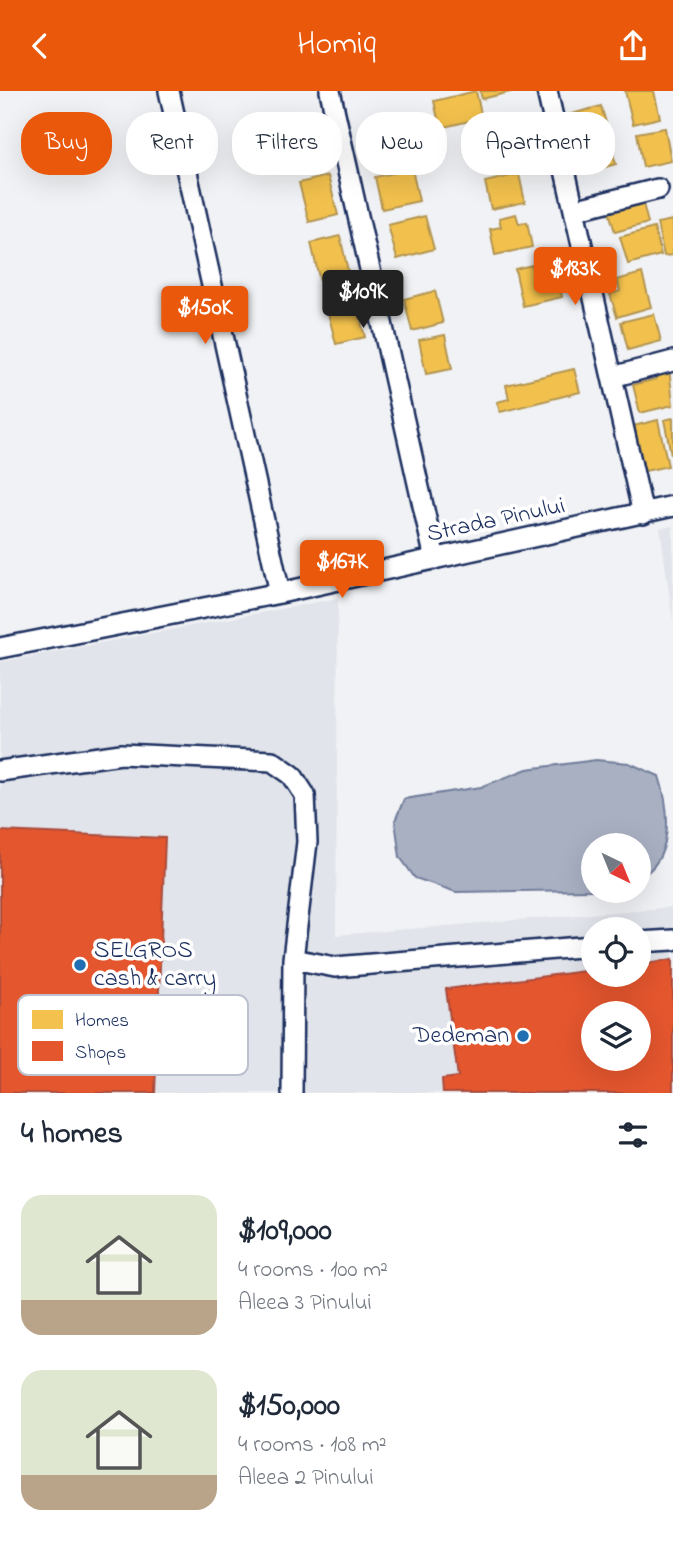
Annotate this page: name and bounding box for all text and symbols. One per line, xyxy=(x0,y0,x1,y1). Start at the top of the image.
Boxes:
text: Homiq xyxy=(297,22,376,69)
icon: back xyxy=(21,27,59,65)
icon: share xyxy=(614,27,652,65)
chip: Buy xyxy=(21,112,112,175)
chip: Rent xyxy=(126,112,218,175)
chip: Filters xyxy=(232,112,342,175)
chip: New xyxy=(356,112,447,175)
chip: Apartment xyxy=(461,112,615,175)
pin: $183K xyxy=(526,247,624,307)
text: $183K xyxy=(550,253,600,286)
pin: $109K xyxy=(314,271,412,330)
text: $109K xyxy=(338,276,388,309)
pin: $150K xyxy=(156,287,254,346)
text: $150K xyxy=(177,292,233,325)
street label: Strada Pinului xyxy=(424,489,568,553)
pin: $167K xyxy=(293,540,391,600)
text: $167K xyxy=(316,546,368,579)
north arrow xyxy=(581,833,651,903)
map controls xyxy=(581,833,651,1071)
button: locate xyxy=(581,917,651,987)
place label: SELGROS cash & carry xyxy=(94,934,216,998)
marker: SELGROS cash & carry xyxy=(72,957,88,973)
legend xyxy=(18,995,248,1075)
button: layers xyxy=(581,1001,651,1071)
text: Homes xyxy=(75,1008,129,1035)
place label: Dedeman xyxy=(412,1019,509,1054)
marker: Dedeman xyxy=(515,1028,531,1044)
text: Shops xyxy=(75,1040,126,1067)
text: 4 homes xyxy=(21,1113,123,1157)
icon: filters xyxy=(614,1116,652,1154)
text: $109,000 xyxy=(238,1210,332,1254)
icon: home xyxy=(77,1223,161,1307)
text: 4 rooms · 100 m² xyxy=(238,1254,388,1287)
text: Aleea 3 Pinului xyxy=(238,1287,372,1320)
text: $150,000 xyxy=(238,1385,340,1429)
icon: home xyxy=(77,1398,161,1482)
text: 4 rooms · 108 m² xyxy=(238,1429,387,1462)
text: Aleea 2 Pinului xyxy=(238,1462,374,1495)

